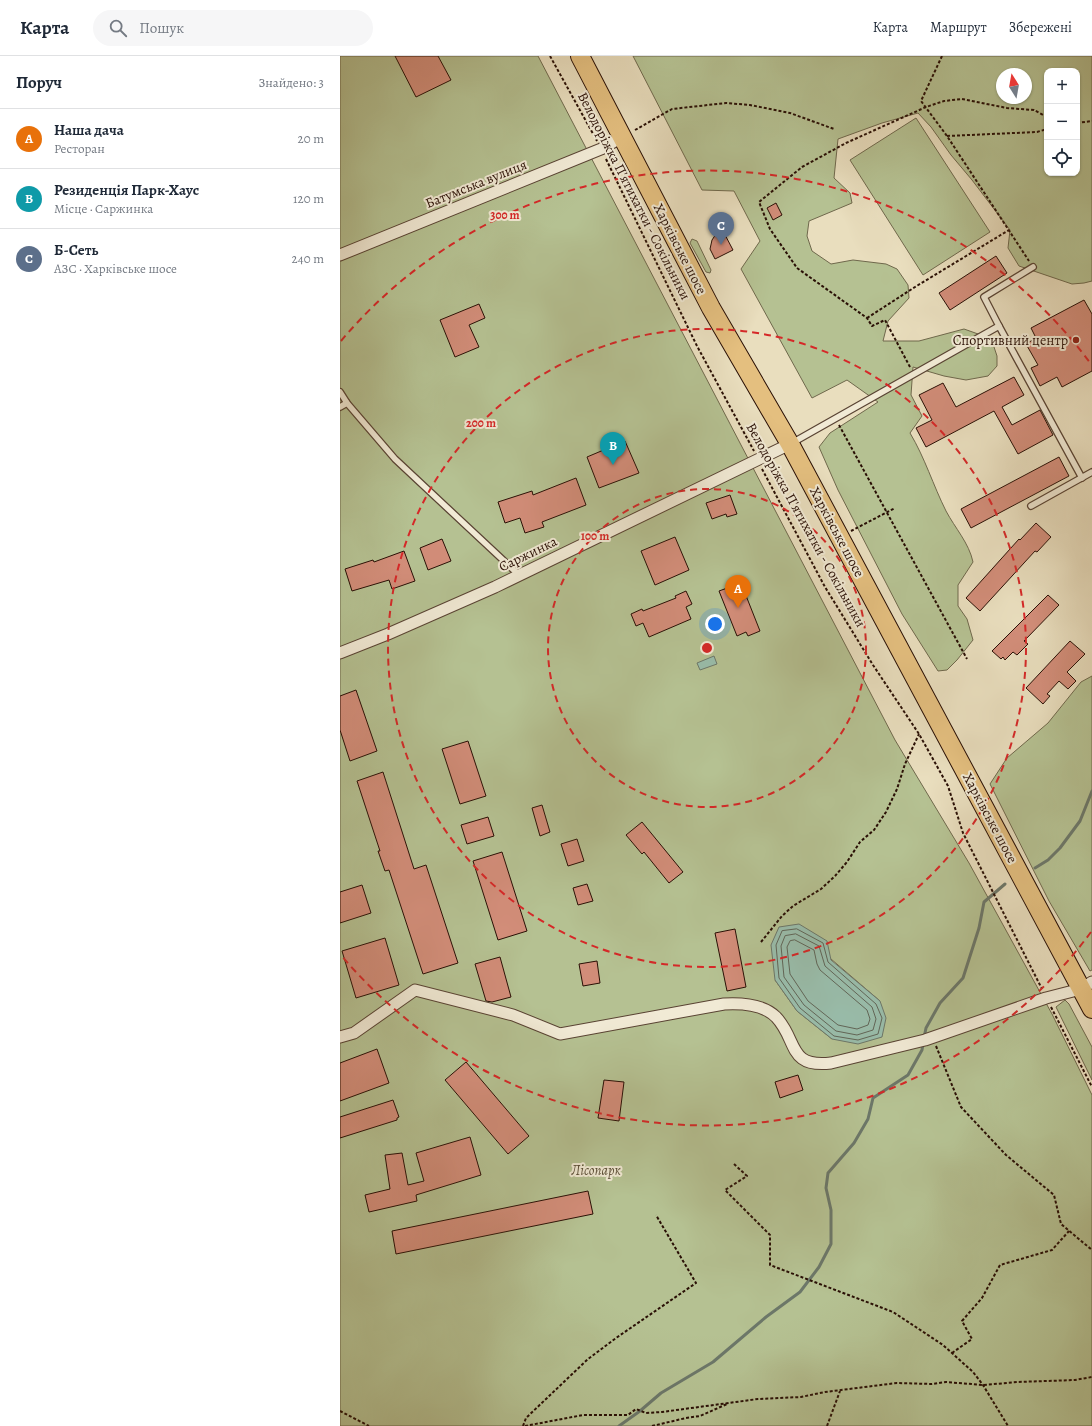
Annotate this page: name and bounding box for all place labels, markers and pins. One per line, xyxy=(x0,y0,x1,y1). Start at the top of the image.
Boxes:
pin: C xyxy=(708,212,734,245)
place label: Спортивний центр xyxy=(953,331,1068,350)
marker: Спортивний центр xyxy=(1071,335,1081,345)
pin: B xyxy=(600,432,626,465)
pin: A xyxy=(725,575,751,608)
centre of rings xyxy=(700,641,714,655)

